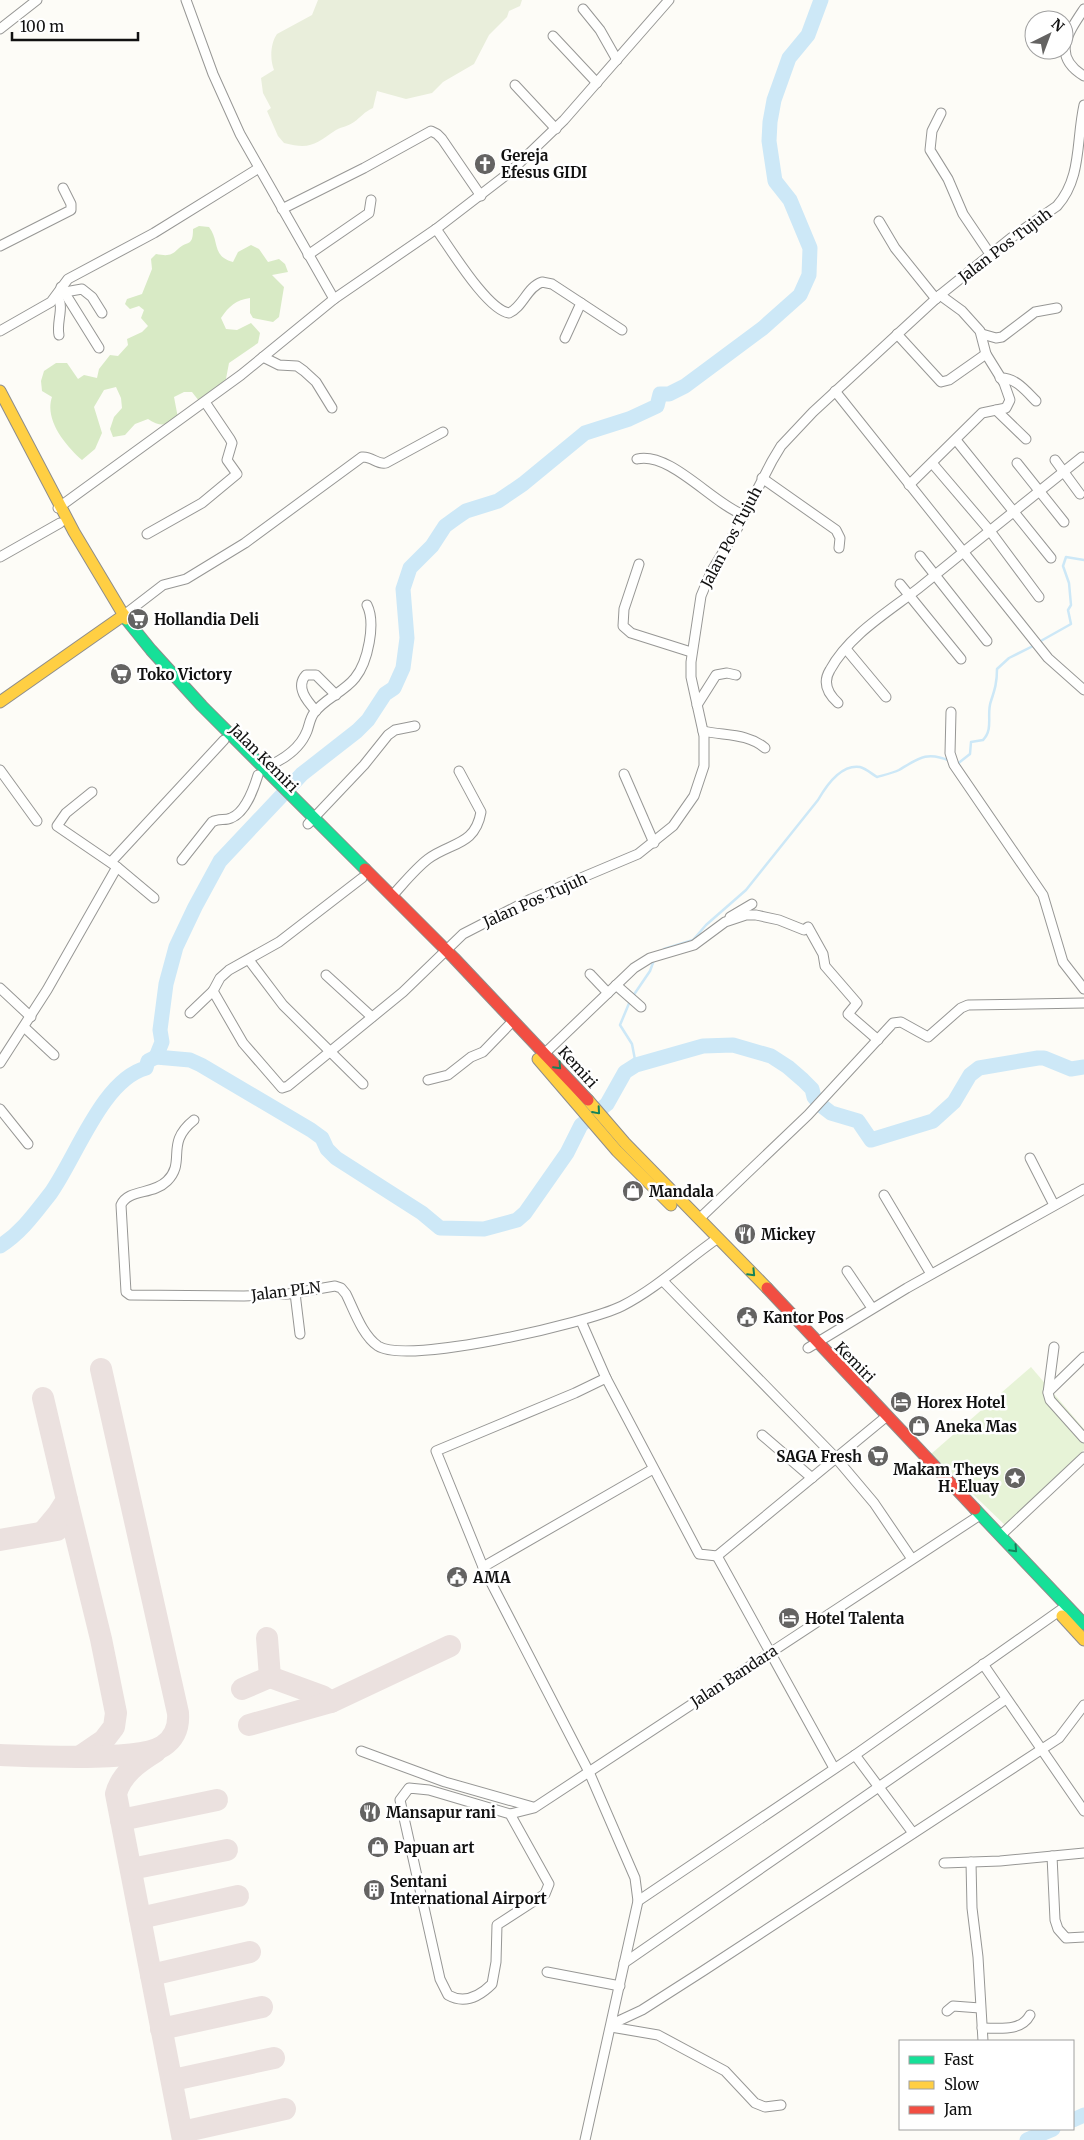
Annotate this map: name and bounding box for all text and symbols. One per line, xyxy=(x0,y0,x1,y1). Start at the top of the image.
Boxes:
scale bar xyxy=(12,10,139,42)
north arrow xyxy=(1024,10,1074,60)
text: N xyxy=(1048,15,1068,36)
text: 100 m xyxy=(20,17,64,36)
place label: Gereja Efesus GIDI xyxy=(501,146,587,182)
church icon: Gereja Efesus GIDI xyxy=(473,152,497,176)
street label: Jalan Pos Tujuh xyxy=(954,204,1055,287)
street label: Jalan Pos Tujuh xyxy=(696,483,766,592)
supermarket icon: Hollandia Deli xyxy=(126,607,150,631)
place label: Hollandia Deli xyxy=(154,610,259,629)
supermarket icon: Toko Victory xyxy=(109,662,133,686)
place label: Toko Victory xyxy=(137,665,232,684)
street label: Jalan Kemiri xyxy=(225,719,302,796)
street label: Jalan Pos Tujuh xyxy=(479,869,590,932)
street label: Kemiri xyxy=(554,1042,602,1092)
one-way arrow xyxy=(552,1060,561,1069)
one-way arrow xyxy=(592,1105,600,1114)
shop icon: Mandala xyxy=(621,1179,645,1203)
place label: Mandala xyxy=(649,1182,714,1201)
restaurant icon: Mickey xyxy=(733,1222,757,1246)
place label: Mickey xyxy=(761,1225,815,1244)
one-way arrow xyxy=(746,1267,755,1276)
street label: Jalan PLN xyxy=(249,1277,322,1305)
public building icon: Kantor Pos xyxy=(735,1305,759,1329)
place label: Kantor Pos xyxy=(763,1308,844,1327)
street label: Kemiri xyxy=(831,1338,879,1387)
hotel icon: Horex Hotel xyxy=(889,1390,913,1414)
place label: Horex Hotel xyxy=(917,1393,1005,1412)
shop icon: Aneka Mas xyxy=(907,1414,931,1438)
place label: Aneka Mas xyxy=(934,1417,1017,1436)
supermarket icon: SAGA Fresh xyxy=(866,1444,890,1468)
place label: SAGA Fresh xyxy=(776,1447,862,1466)
place label: Makam Theys H. Eluay xyxy=(893,1460,999,1496)
place icon: Makam Theys H. Eluay xyxy=(1003,1466,1027,1490)
one-way arrow xyxy=(1008,1544,1017,1553)
public building icon: AMA xyxy=(445,1565,469,1589)
place label: AMA xyxy=(472,1568,511,1587)
hotel icon: Hotel Talenta xyxy=(777,1606,801,1630)
place label: Hotel Talenta xyxy=(805,1609,905,1628)
street label: Jalan Bandara xyxy=(686,1641,781,1712)
restaurant icon: Mansapur rani xyxy=(358,1800,382,1824)
place label: Mansapur rani xyxy=(386,1803,496,1822)
shop icon: Papuan art xyxy=(366,1835,390,1859)
place label: Papuan art xyxy=(394,1838,474,1857)
place label: Sentani International Airport xyxy=(390,1872,547,1908)
building icon: Sentani International Airport xyxy=(362,1878,386,1902)
legend xyxy=(899,2040,1074,2130)
text: Fast xyxy=(944,2050,974,2069)
text: Slow xyxy=(944,2075,979,2094)
text: Jam xyxy=(943,2100,972,2119)

